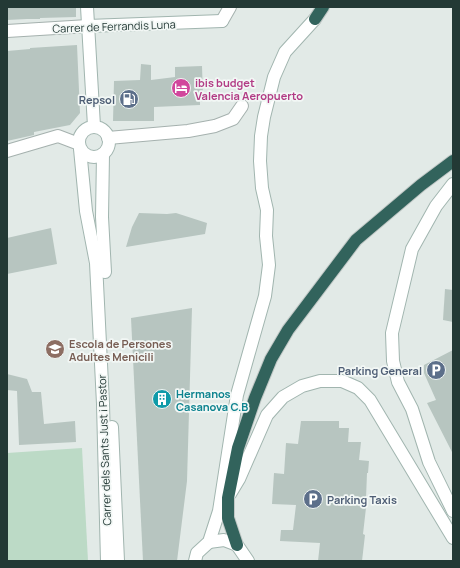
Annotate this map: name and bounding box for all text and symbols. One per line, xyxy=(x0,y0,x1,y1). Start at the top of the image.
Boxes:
street label: Carrer de Ferrandis Luna xyxy=(52,16,176,36)
place label: ibis budget Valencia Aeropuerto xyxy=(195,75,303,103)
hotel icon: ibis budget Valencia Aeropuerto xyxy=(170,77,192,99)
fuel station icon: Repsol xyxy=(118,88,140,110)
place label: Repsol xyxy=(79,92,115,107)
place label: Escola de Persones Adultes Menicili xyxy=(69,336,171,364)
school or university icon: Escola de Persones Adultes Menicili xyxy=(44,338,66,360)
parking icon: Parking General xyxy=(425,359,447,381)
place label: Parking General xyxy=(338,363,422,378)
street label: Carrer dels Sants Just i Pastor xyxy=(94,374,114,526)
place label: Hermanos Casanova C.B xyxy=(176,386,248,414)
building icon: Hermanos Casanova C.B xyxy=(151,388,173,410)
parking icon: Parking Taxis xyxy=(302,488,324,510)
place label: Parking Taxis xyxy=(327,492,397,507)

